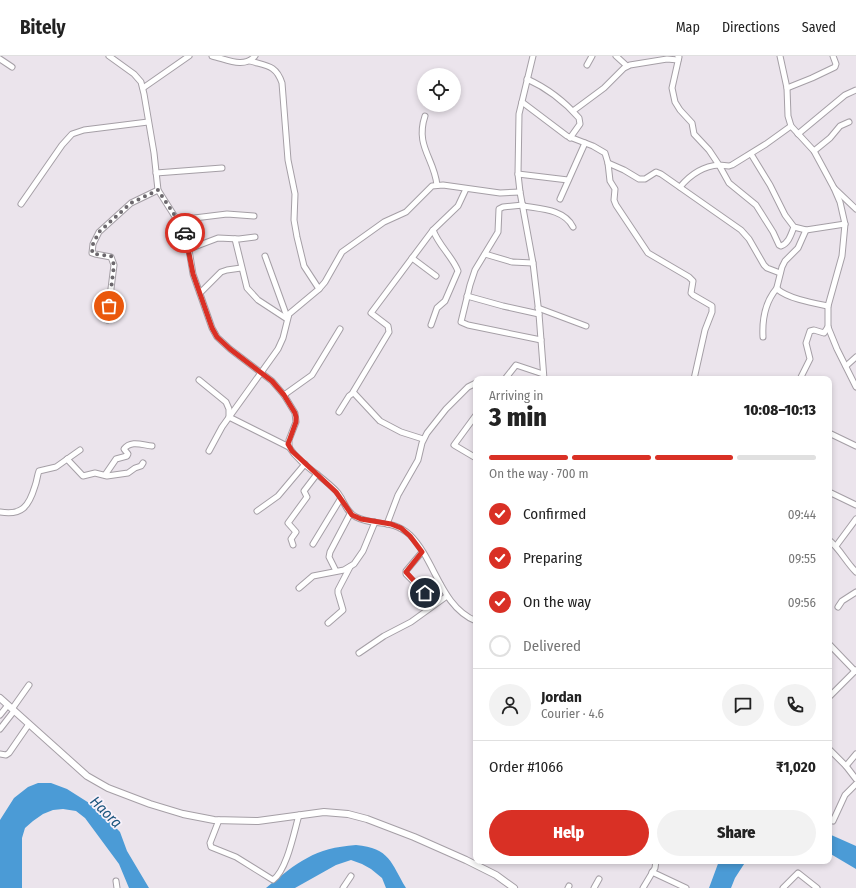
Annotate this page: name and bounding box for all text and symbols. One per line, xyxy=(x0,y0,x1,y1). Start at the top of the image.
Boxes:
text: Bitely xyxy=(20,16,66,39)
text: Map xyxy=(676,19,700,36)
text: Directions xyxy=(722,19,780,36)
text: Saved xyxy=(802,19,836,36)
map controls xyxy=(417,68,461,112)
button: locate xyxy=(417,68,461,112)
courier xyxy=(165,213,205,253)
icon: car xyxy=(174,222,196,244)
pin xyxy=(92,289,126,323)
icon: bag xyxy=(98,295,120,317)
text: Arriving in xyxy=(489,388,543,403)
text: 10:08–10:13 xyxy=(744,401,816,419)
text: 3 min xyxy=(489,402,547,433)
text: On the way · 700 m xyxy=(489,466,589,481)
icon: check xyxy=(489,503,511,525)
text: Confirmed xyxy=(523,505,586,523)
text: 09:44 xyxy=(788,507,816,522)
icon: check xyxy=(489,547,511,569)
text: Preparing xyxy=(523,549,582,567)
text: 09:55 xyxy=(788,551,816,566)
pin xyxy=(408,576,442,610)
icon: home xyxy=(414,582,436,604)
icon: check xyxy=(489,591,511,613)
text: On the way xyxy=(523,593,591,611)
text: 09:56 xyxy=(788,595,816,610)
text: Delivered xyxy=(523,637,581,655)
button: person xyxy=(489,684,531,726)
button: chat xyxy=(722,684,764,726)
button: phone xyxy=(774,684,816,726)
text: Jordan xyxy=(541,688,582,706)
text: Courier · 4.6 xyxy=(541,706,604,721)
text: Order #1066 xyxy=(489,758,563,776)
text: ₹1,020 xyxy=(776,758,816,776)
water label: Haora xyxy=(86,792,126,832)
button: Help xyxy=(489,810,649,856)
button: Share xyxy=(657,810,816,856)

